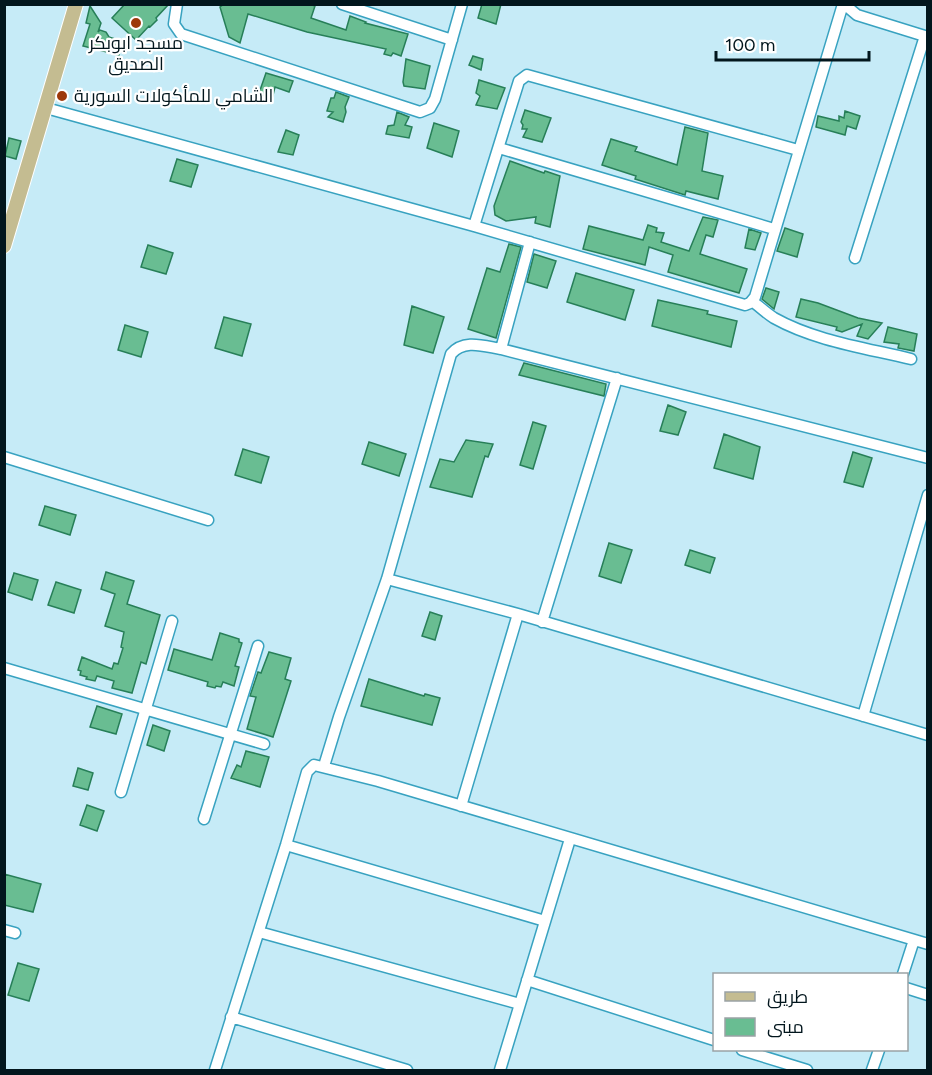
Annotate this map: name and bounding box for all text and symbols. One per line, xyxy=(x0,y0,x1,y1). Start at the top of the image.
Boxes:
marker: مسجد ابوبكر الصديق xyxy=(129,16,143,30)
scale bar xyxy=(716,24,869,62)
place label: مسجد ابوبكر الصديق xyxy=(88,32,183,76)
text: 100 m xyxy=(725,34,775,56)
place label: الشامي للمأكولات السورية xyxy=(74,85,273,110)
marker: الشامي للمأكولات السورية xyxy=(55,89,69,103)
legend xyxy=(713,973,908,1051)
text: طريق xyxy=(767,986,808,1009)
text: مبنى xyxy=(767,1016,804,1038)

